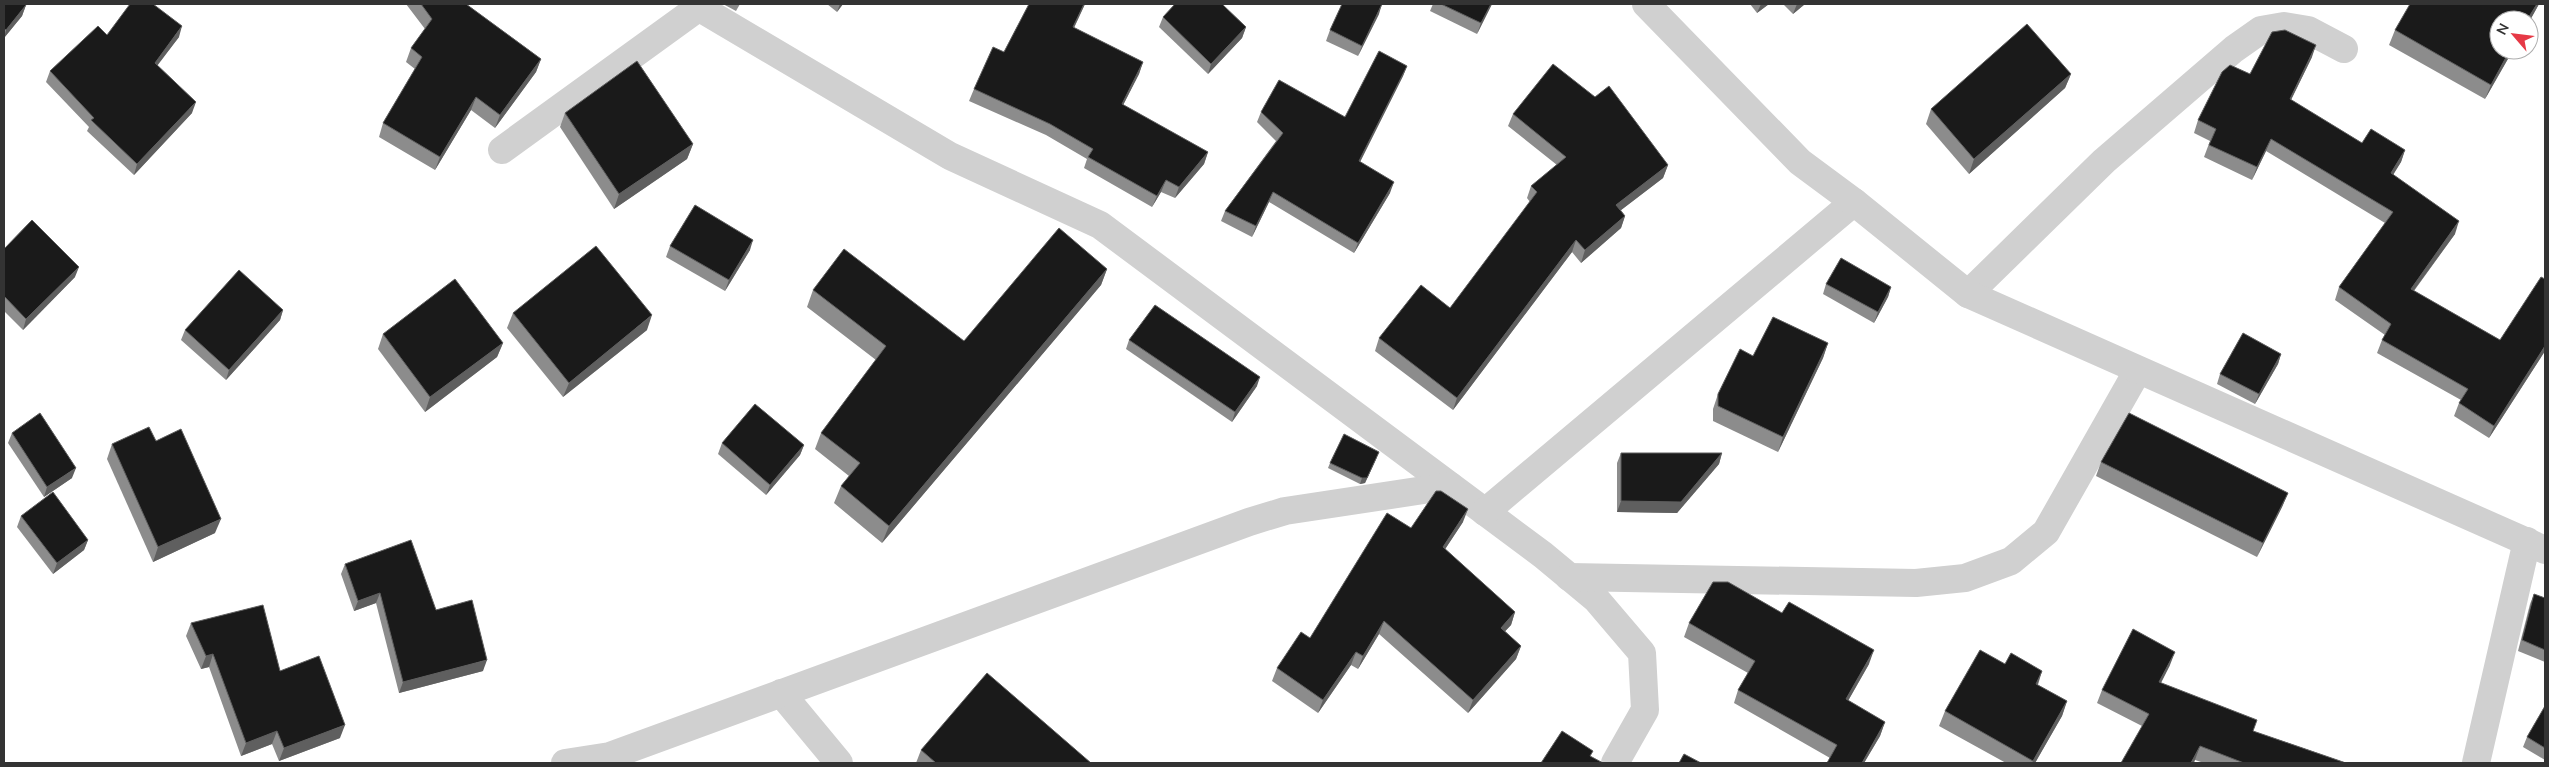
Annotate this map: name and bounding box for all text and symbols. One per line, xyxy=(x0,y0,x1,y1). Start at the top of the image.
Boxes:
north arrow xyxy=(2489,10,2539,60)
text: N xyxy=(2492,20,2513,38)

